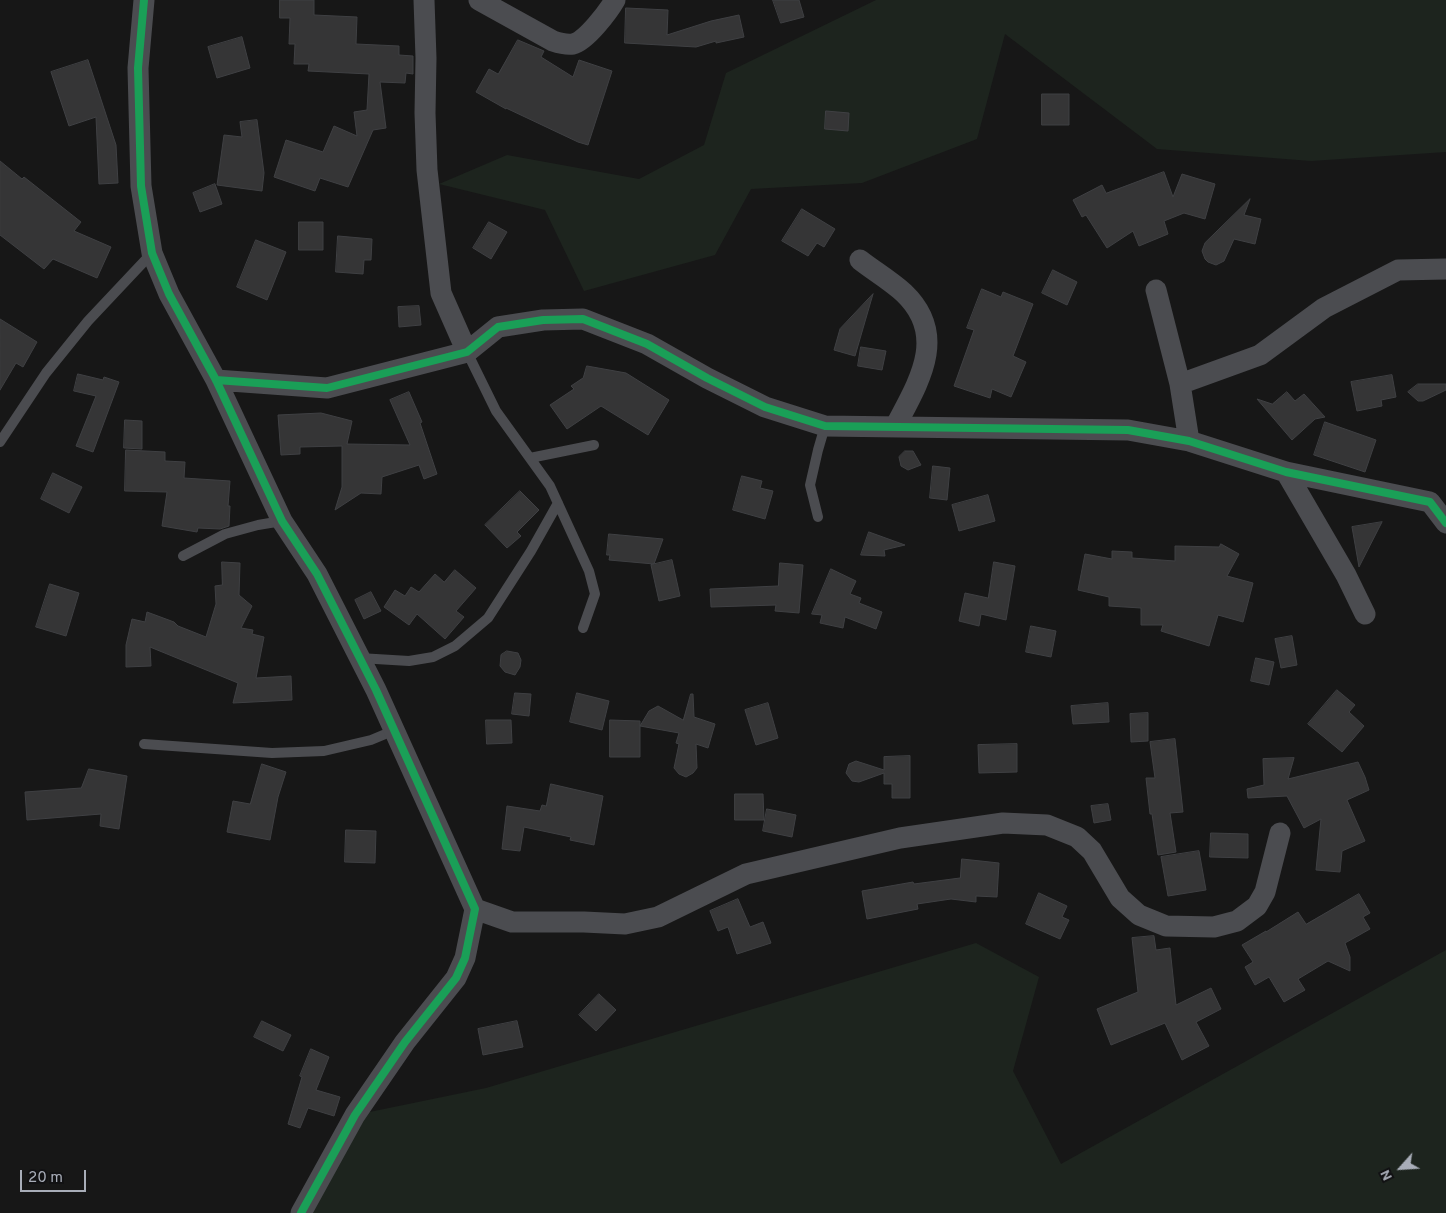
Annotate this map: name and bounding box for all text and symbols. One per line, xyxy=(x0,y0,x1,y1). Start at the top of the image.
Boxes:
north arrow xyxy=(1376,1143,1426,1193)
scale bar xyxy=(22,1160,89,1192)
text: N xyxy=(1377,1167,1397,1183)
text: 20 m xyxy=(28,1169,63,1188)

